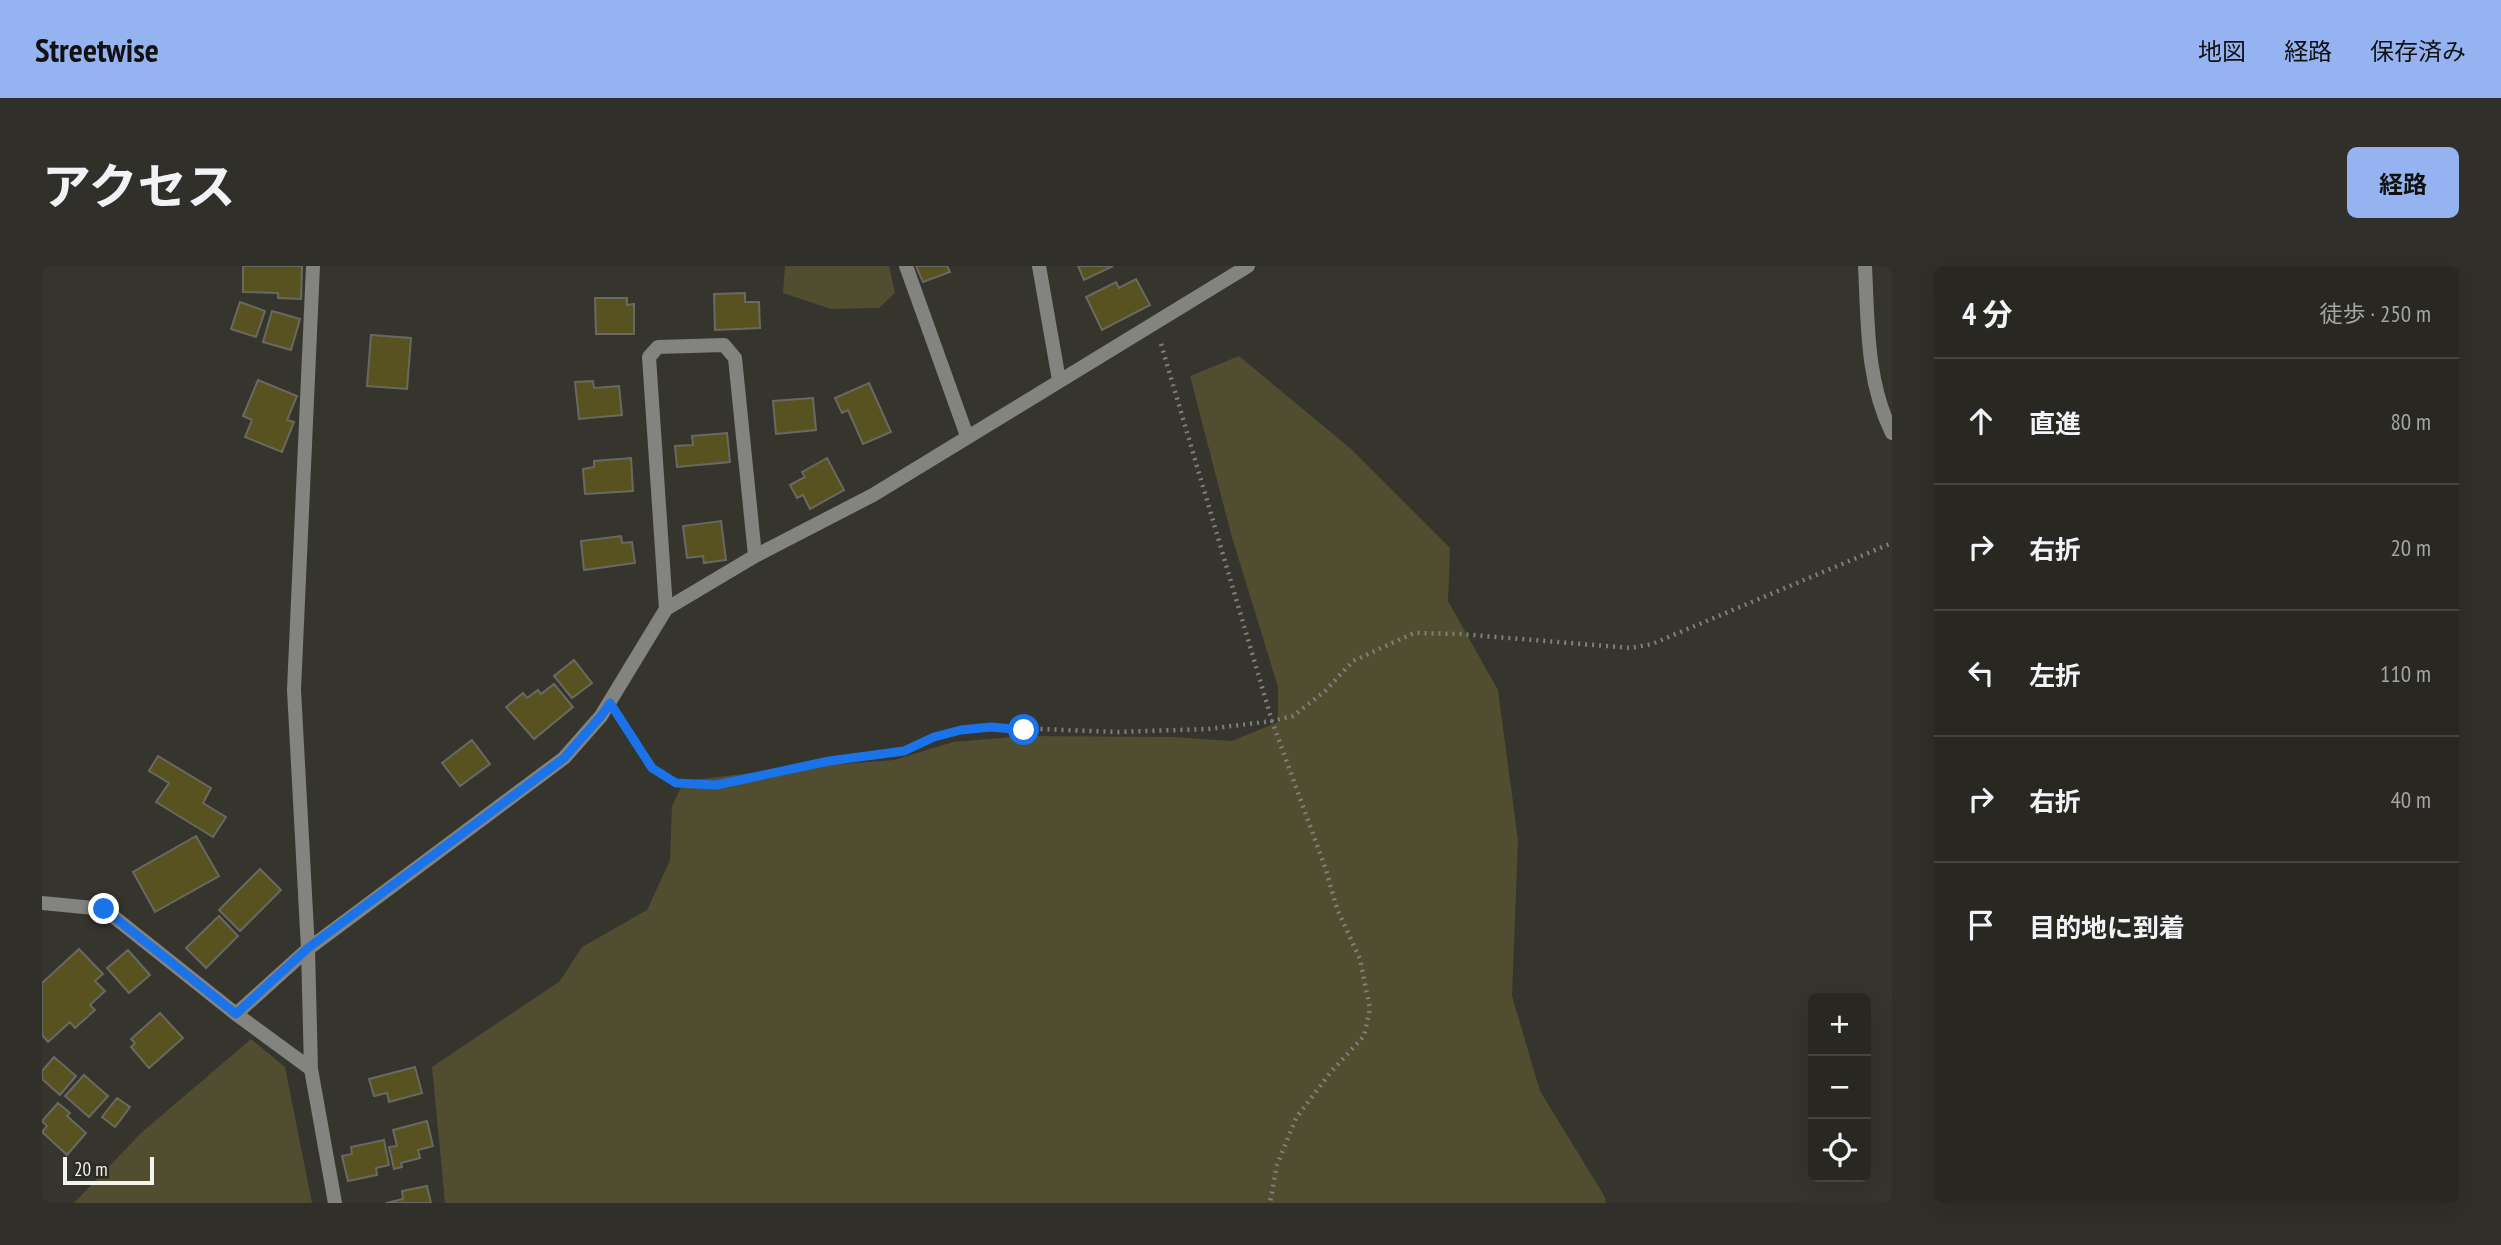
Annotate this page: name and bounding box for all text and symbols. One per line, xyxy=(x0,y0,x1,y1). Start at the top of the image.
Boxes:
text: Streetwise xyxy=(35,28,159,71)
text: 地図 xyxy=(2198,36,2246,67)
text: 経路 xyxy=(2284,36,2332,67)
text: 保存済み xyxy=(2370,36,2466,67)
button: 経路 xyxy=(2347,147,2459,218)
text: アクセス xyxy=(42,154,236,218)
text: 4 分 xyxy=(1962,294,2013,333)
text: 徒歩 · 250 m xyxy=(2319,299,2431,328)
icon: ahead xyxy=(1962,402,2000,440)
text: 直進 xyxy=(2029,407,2081,440)
text: 80 m xyxy=(2390,407,2431,436)
icon: right xyxy=(1962,528,2000,566)
text: 右折 xyxy=(2029,533,2081,566)
text: 20 m xyxy=(2390,533,2431,562)
icon: left xyxy=(1962,654,2000,692)
text: 左折 xyxy=(2029,659,2081,692)
text: 110 m xyxy=(2380,659,2431,688)
route start xyxy=(1008,714,1039,745)
icon: right xyxy=(1962,780,2000,818)
text: 右折 xyxy=(2029,785,2081,818)
text: 40 m xyxy=(2390,785,2431,814)
route end xyxy=(88,893,119,924)
icon: arrive xyxy=(1962,906,2000,944)
text: 目的地に到着 xyxy=(2029,911,2185,944)
map controls xyxy=(1808,993,1871,1182)
button: + xyxy=(1808,993,1871,1056)
button: − xyxy=(1808,1056,1871,1119)
button: locate xyxy=(1808,1119,1871,1182)
scale bar xyxy=(63,1154,154,1186)
text: 20 m xyxy=(74,1157,108,1181)

